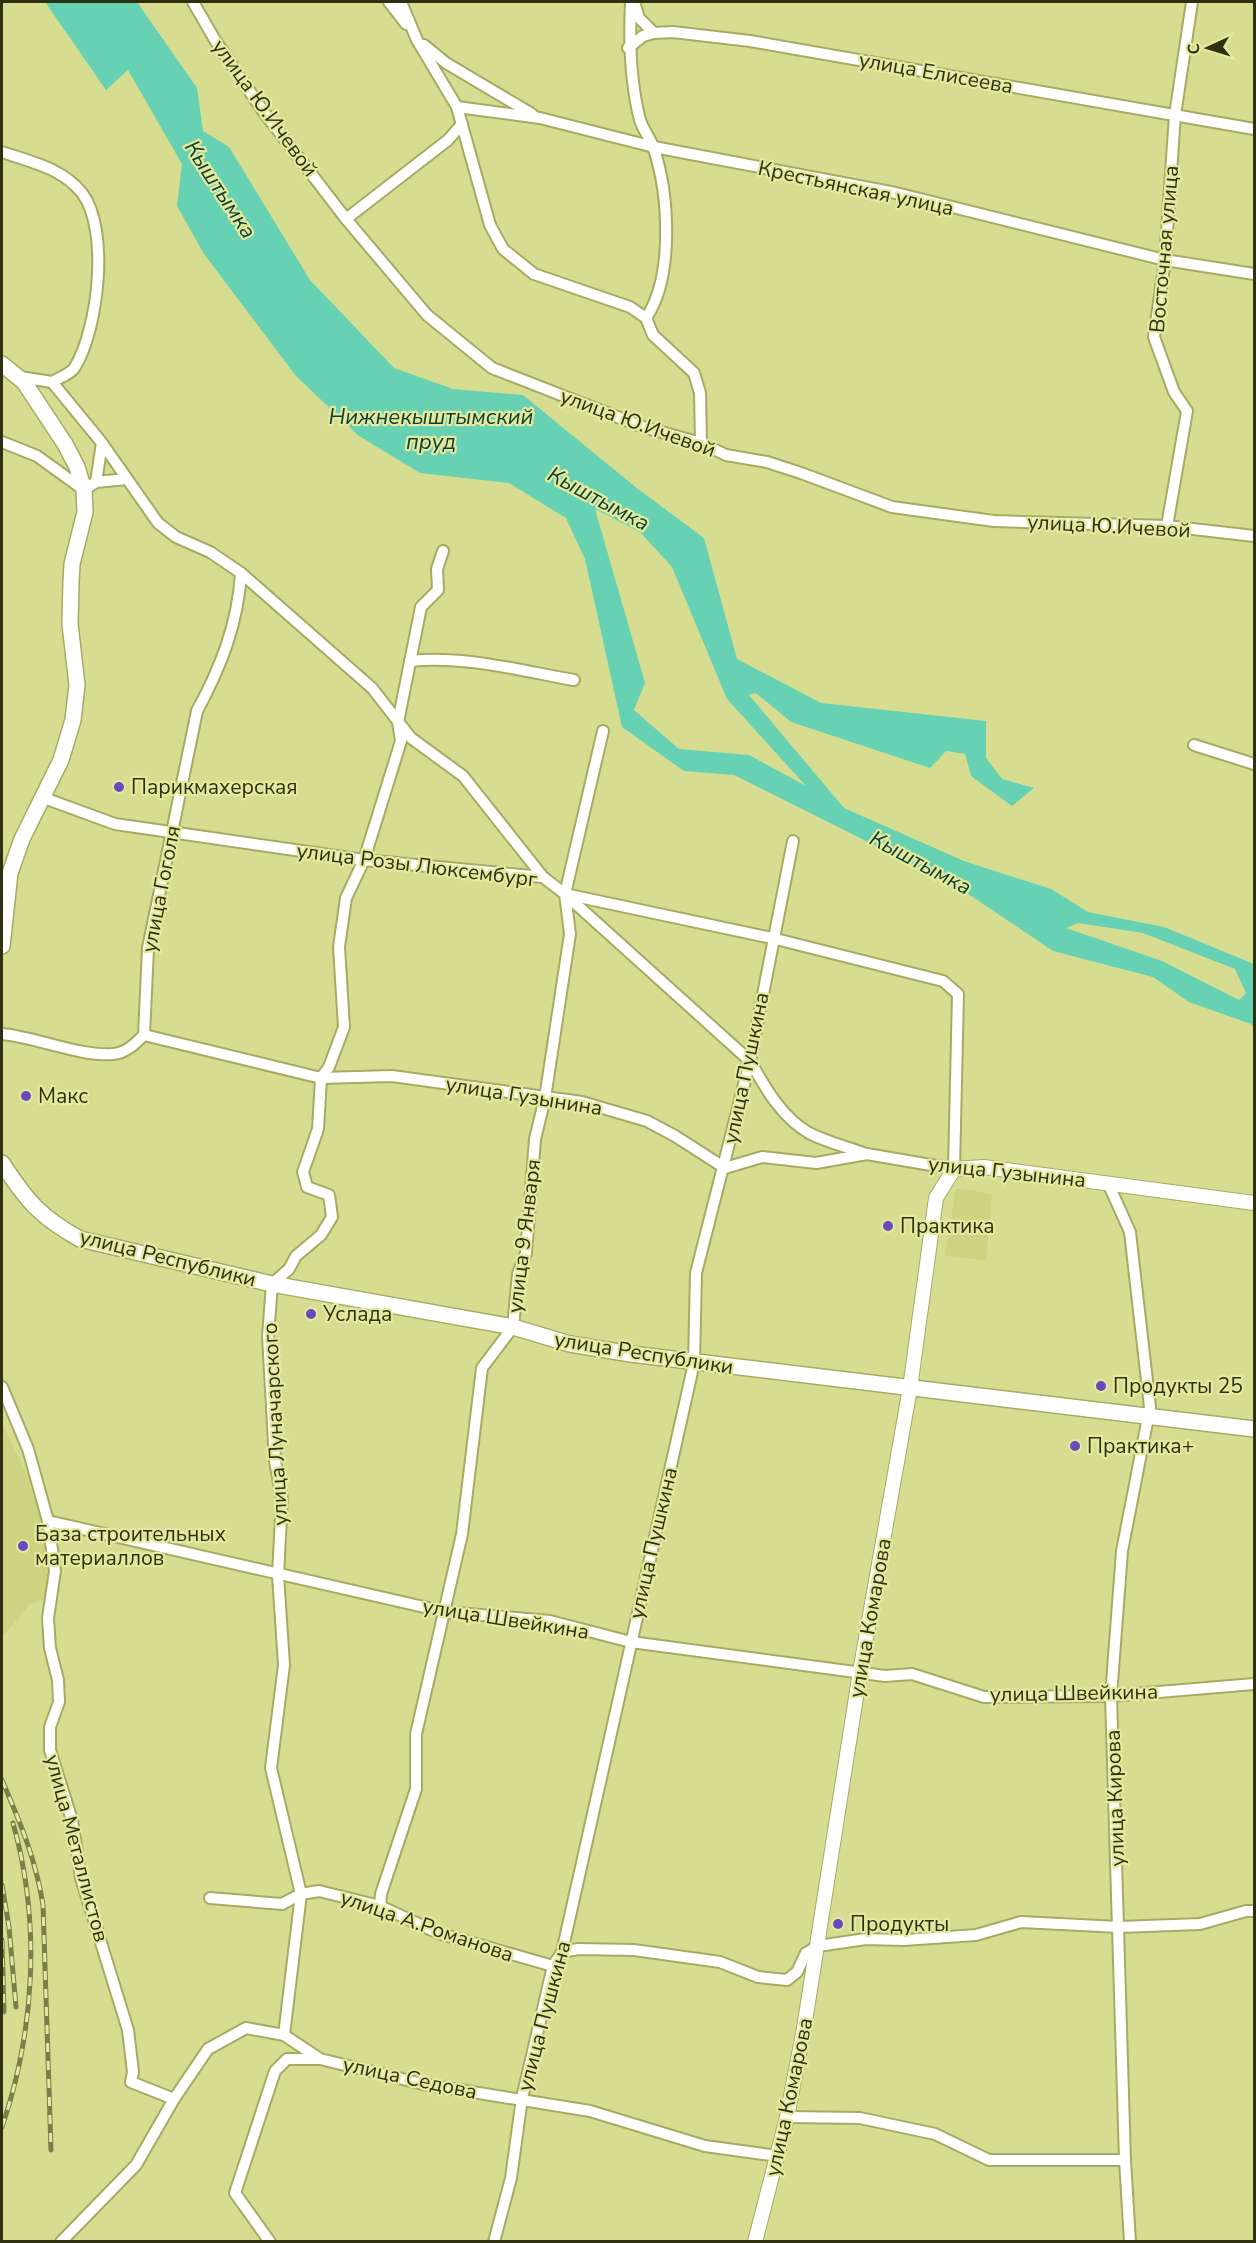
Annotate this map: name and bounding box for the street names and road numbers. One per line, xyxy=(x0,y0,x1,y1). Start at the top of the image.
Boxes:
street label: улица Ю.Ичевой xyxy=(206,34,324,182)
street label: улица Елисеева xyxy=(857,46,1015,100)
street label: Крестьянская улица xyxy=(756,154,956,222)
street label: Восточная улица xyxy=(1143,164,1185,334)
street label: улица Ю.Ичевой xyxy=(556,382,720,464)
street label: улица Ю.Ичевой xyxy=(1027,508,1191,544)
street label: улица Гоголя xyxy=(135,823,187,955)
street label: улица Розы Люксембург xyxy=(295,836,539,894)
street label: улица Пушкина xyxy=(716,989,776,1147)
street label: улица Гузынина xyxy=(444,1070,604,1122)
street label: улица Гузынина xyxy=(927,1150,1087,1194)
street label: улица 9 Января xyxy=(501,1157,547,1315)
street label: улица Республики xyxy=(77,1223,259,1293)
street label: улица Луначарского xyxy=(256,1322,294,1526)
street label: улица Республики xyxy=(553,1325,735,1381)
street label: улица Пушкина xyxy=(622,1465,684,1621)
street label: улица Комарова xyxy=(842,1536,898,1700)
street label: улица Швейкина xyxy=(421,1592,591,1646)
street label: улица Швейкина xyxy=(990,1678,1158,1708)
street label: улица Кирова xyxy=(1099,1729,1131,1867)
street label: улица Металлистов xyxy=(39,1751,115,1945)
street label: улица А.Романова xyxy=(337,1883,517,1969)
street label: улица Пушкина xyxy=(510,1938,578,2094)
street label: улица Комарова xyxy=(759,2015,819,2179)
street label: улица Седова xyxy=(340,2050,480,2106)

